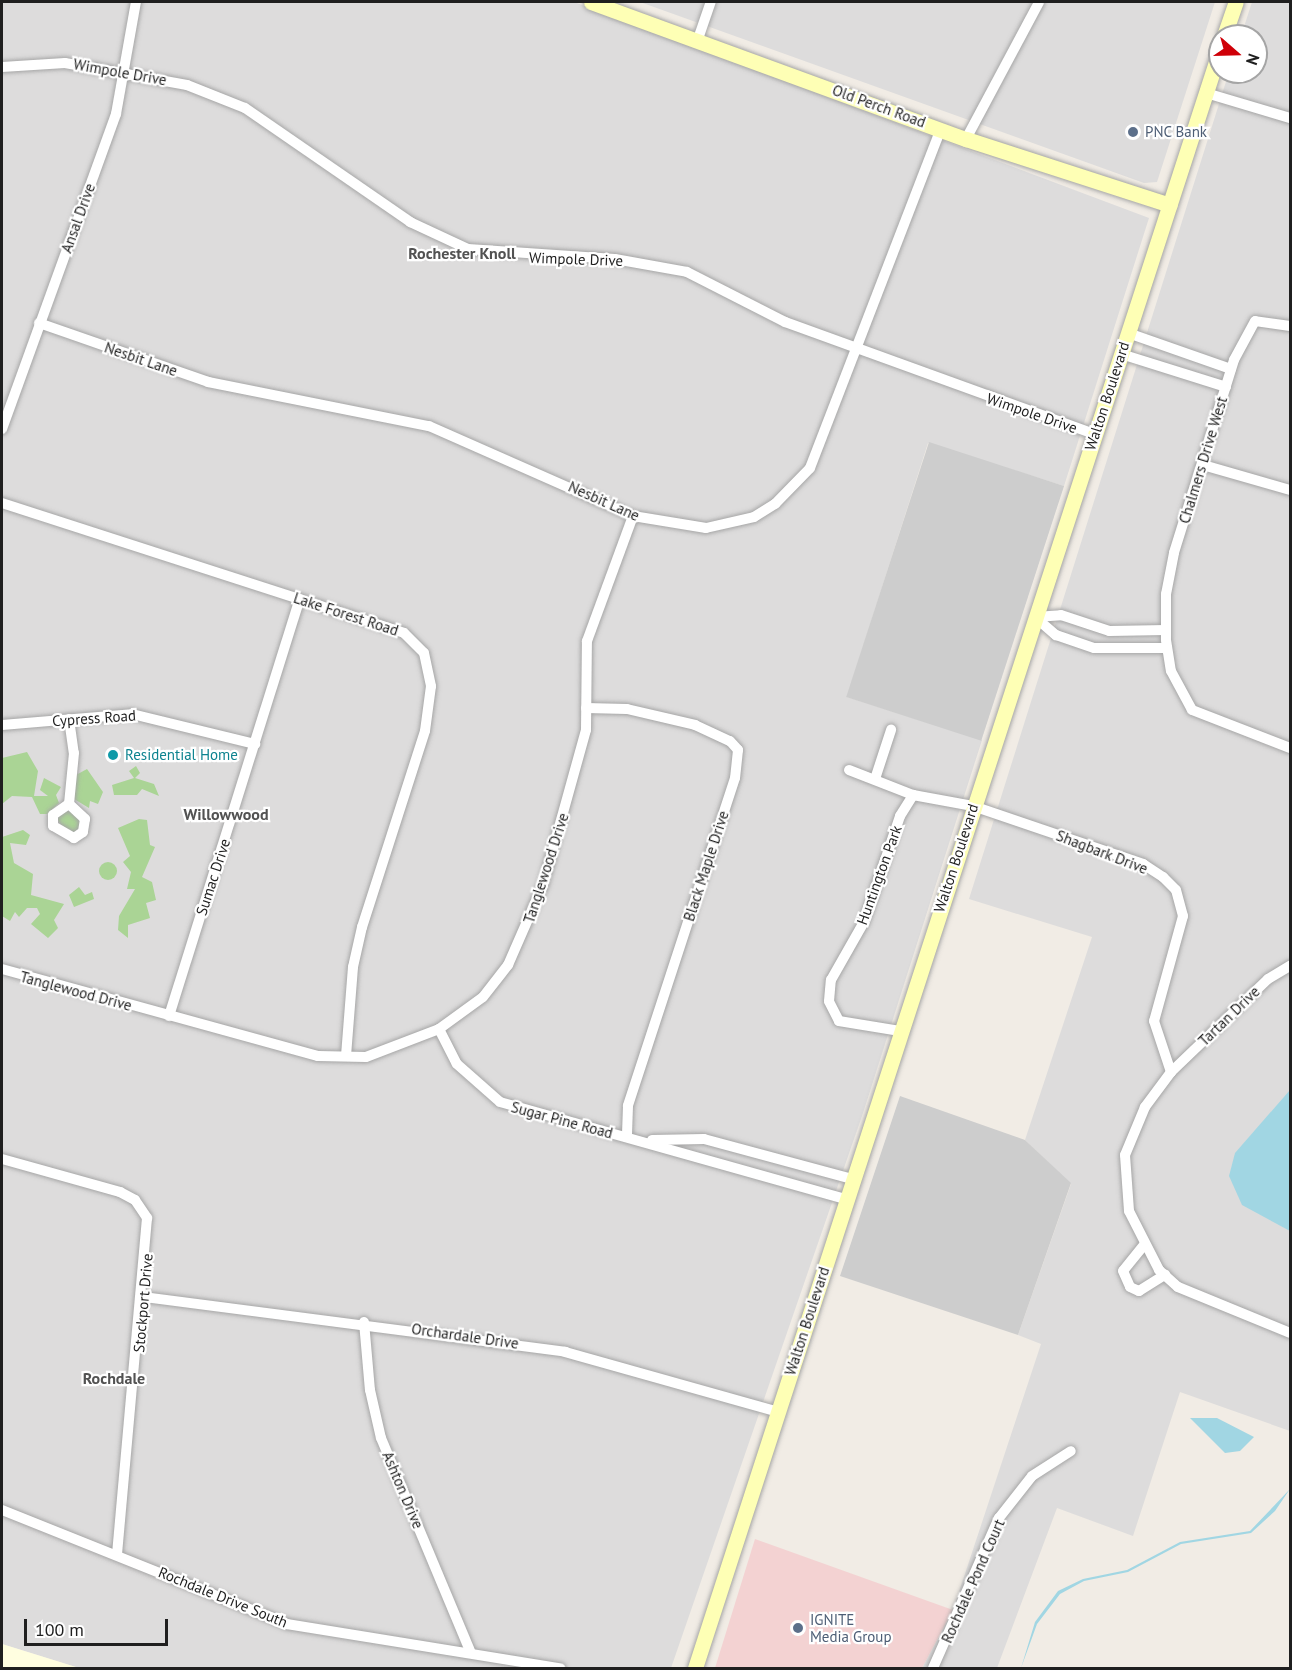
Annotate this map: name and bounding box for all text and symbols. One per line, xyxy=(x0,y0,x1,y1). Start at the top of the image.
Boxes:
north arrow xyxy=(1208,24,1268,84)
text: N xyxy=(1242,51,1264,68)
street label: Wimpole Drive xyxy=(72,55,168,89)
street label: Old Perch Road xyxy=(830,81,928,131)
place label: PNC Bank xyxy=(1145,123,1208,141)
marker: PNC Bank xyxy=(1126,125,1140,139)
street label: Ansal Drive xyxy=(57,181,99,255)
district label: Rochester Knoll xyxy=(408,243,516,263)
street label: Wimpole Drive xyxy=(529,248,623,270)
street label: Nesbit Lane xyxy=(102,338,180,380)
street label: Walton Boulevard xyxy=(1081,339,1133,453)
street label: Wimpole Drive xyxy=(984,389,1080,437)
street label: Chalmers Drive West xyxy=(1175,394,1231,526)
street label: Nesbit Lane xyxy=(566,477,642,525)
street label: Lake Forest Road xyxy=(291,589,401,639)
street label: Cypress Road xyxy=(51,706,137,730)
place label: Residential Home xyxy=(125,746,238,764)
marker: Residential Home xyxy=(106,748,120,762)
street label: Walton Boulevard xyxy=(930,801,982,915)
district label: Willowwood xyxy=(183,804,269,824)
street label: Black Maple Drive xyxy=(680,808,732,924)
street label: Tanglewood Drive xyxy=(520,811,572,925)
street label: Huntington Park xyxy=(853,823,905,927)
street label: Shagbark Drive xyxy=(1053,826,1151,878)
street label: Sumac Drive xyxy=(192,836,234,918)
street label: Tanglewood Drive xyxy=(18,967,134,1015)
street label: Tartan Drive xyxy=(1195,982,1263,1050)
street label: Sugar Pine Road xyxy=(509,1098,615,1142)
street label: Stockport Drive xyxy=(130,1253,156,1353)
street label: Walton Boulevard xyxy=(781,1264,833,1378)
street label: Orchardale Drive xyxy=(410,1320,520,1352)
district label: Rochdale xyxy=(83,1368,145,1388)
street label: Ashton Drive xyxy=(379,1449,427,1531)
street label: Rochdale Pond Court xyxy=(938,1516,1008,1646)
street label: Rochdale Drive South xyxy=(156,1563,290,1631)
scale bar xyxy=(27,1607,171,1645)
place label: IGNITE Media Group xyxy=(810,1610,892,1645)
text: 100 m xyxy=(35,1618,84,1641)
marker: IGNITE Media Group xyxy=(791,1621,805,1635)

